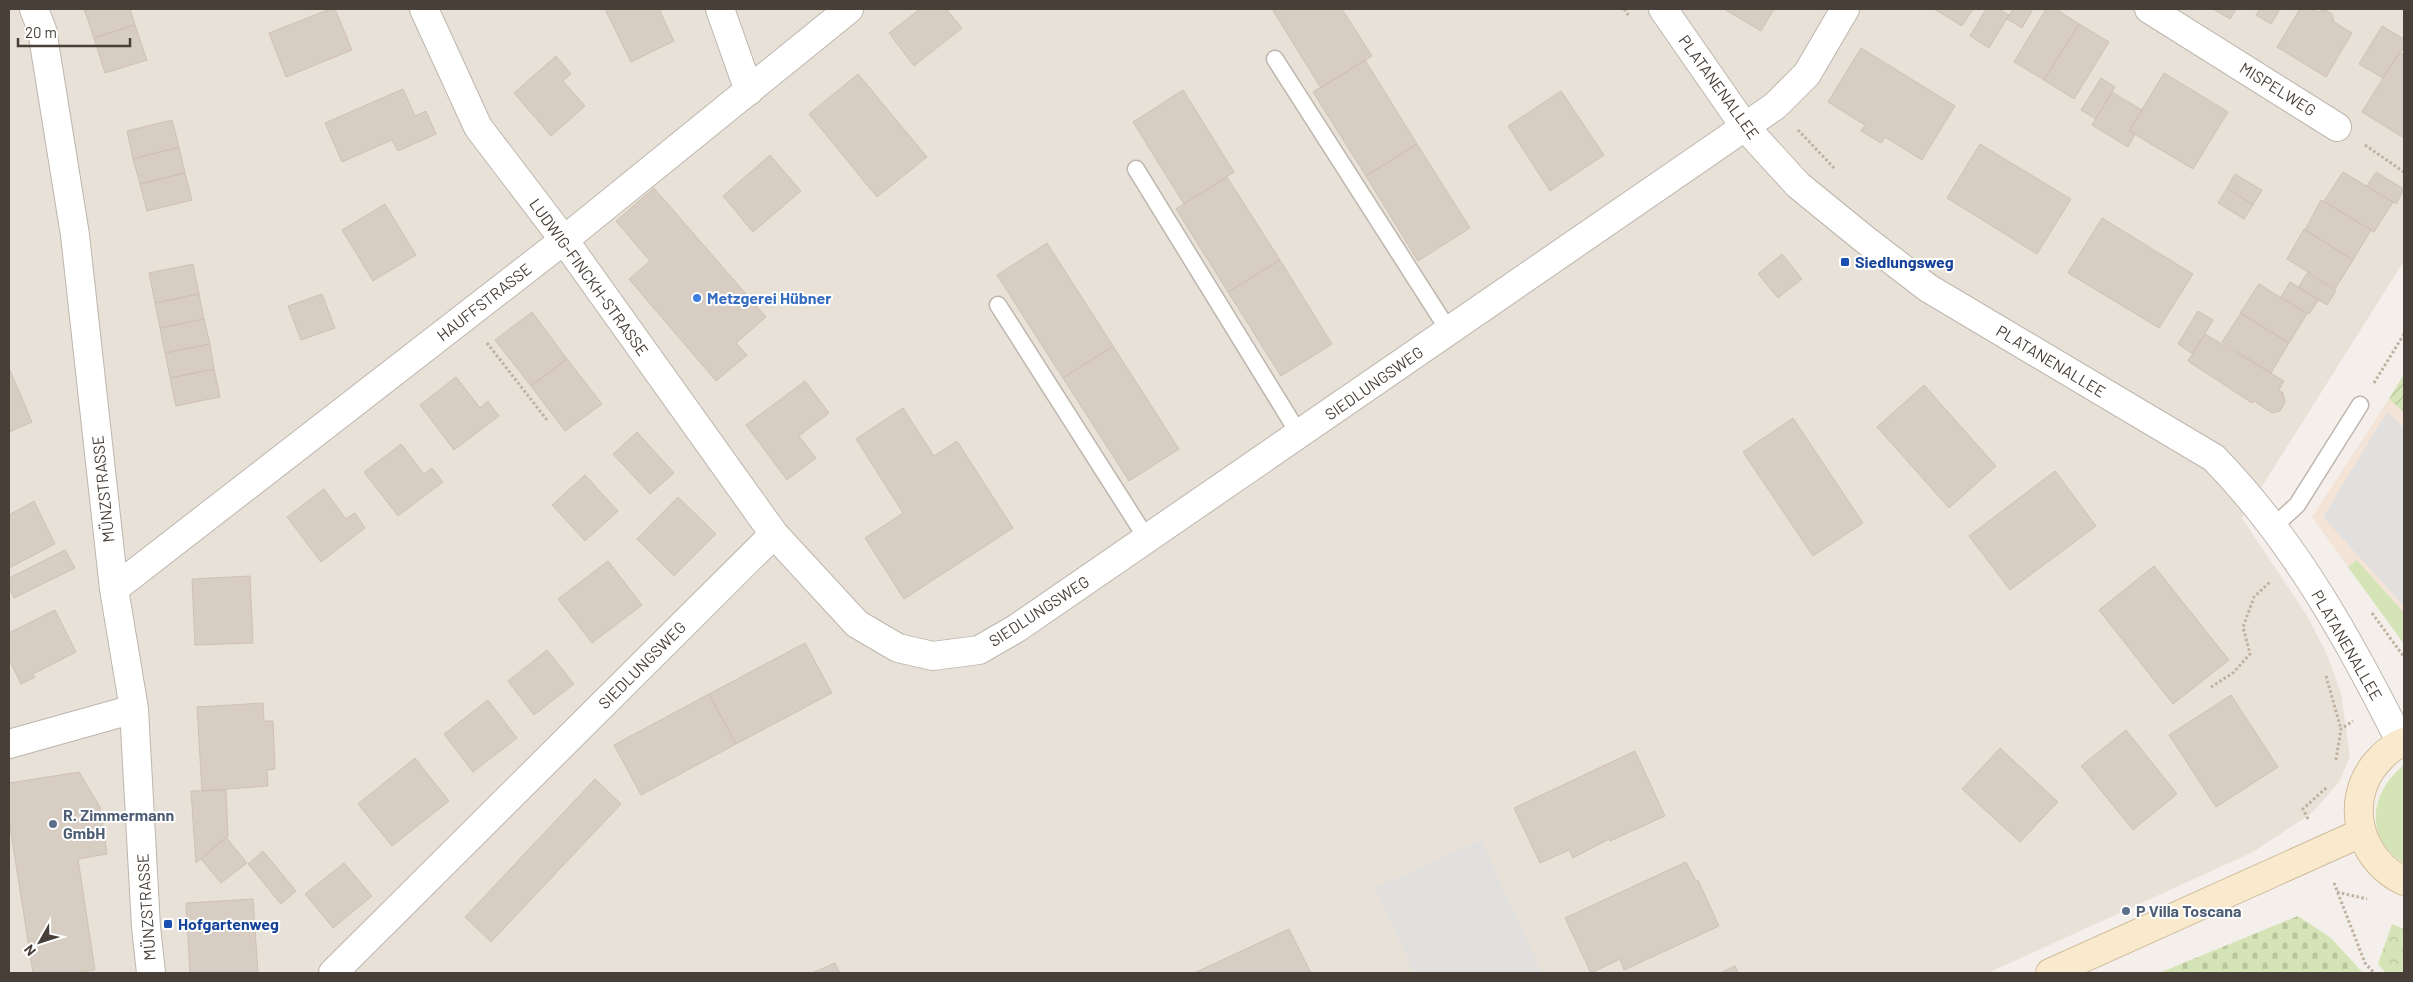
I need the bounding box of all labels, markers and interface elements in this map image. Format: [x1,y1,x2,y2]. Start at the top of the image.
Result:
scale bar [18,15,130,47]
text: 20 m [25,23,57,41]
street label: PLATANENALLEE [1675,31,1764,143]
street label: MISPELWEG [2237,58,2320,119]
street label: LUDWIG-FINCKH-STRASSE [526,194,653,359]
place label: Siedlungsweg [1855,252,1954,271]
marker: Siedlungsweg [1839,256,1851,268]
street label: HAUFFSTRASSE [433,259,535,344]
place label: Metzgerei Hübner [707,288,831,307]
marker: Metzgerei Hübner [691,292,703,304]
street label: PLATANENALLEE [1993,320,2109,401]
street label: SIEDLUNGSWEG [1321,342,1427,424]
street label: MÜNZSTRASSE [87,435,118,543]
street label: SIEDLUNGSWEG [985,571,1092,650]
street label: PLATANENALLEE [2308,586,2387,703]
street label: SIEDLUNGSWEG [594,617,689,712]
place label: R. Zimmermann GmbH [63,805,174,842]
marker: R. Zimmermann GmbH [47,818,59,830]
street label: MÜNZSTRASSE [132,853,159,961]
place label: P Villa Toscana [2136,901,2241,920]
marker: P Villa Toscana [2120,905,2132,917]
place label: Hofgartenweg [178,914,279,933]
north arrow [15,917,65,967]
marker: Hofgartenweg [162,918,174,930]
text: N [20,942,39,959]

